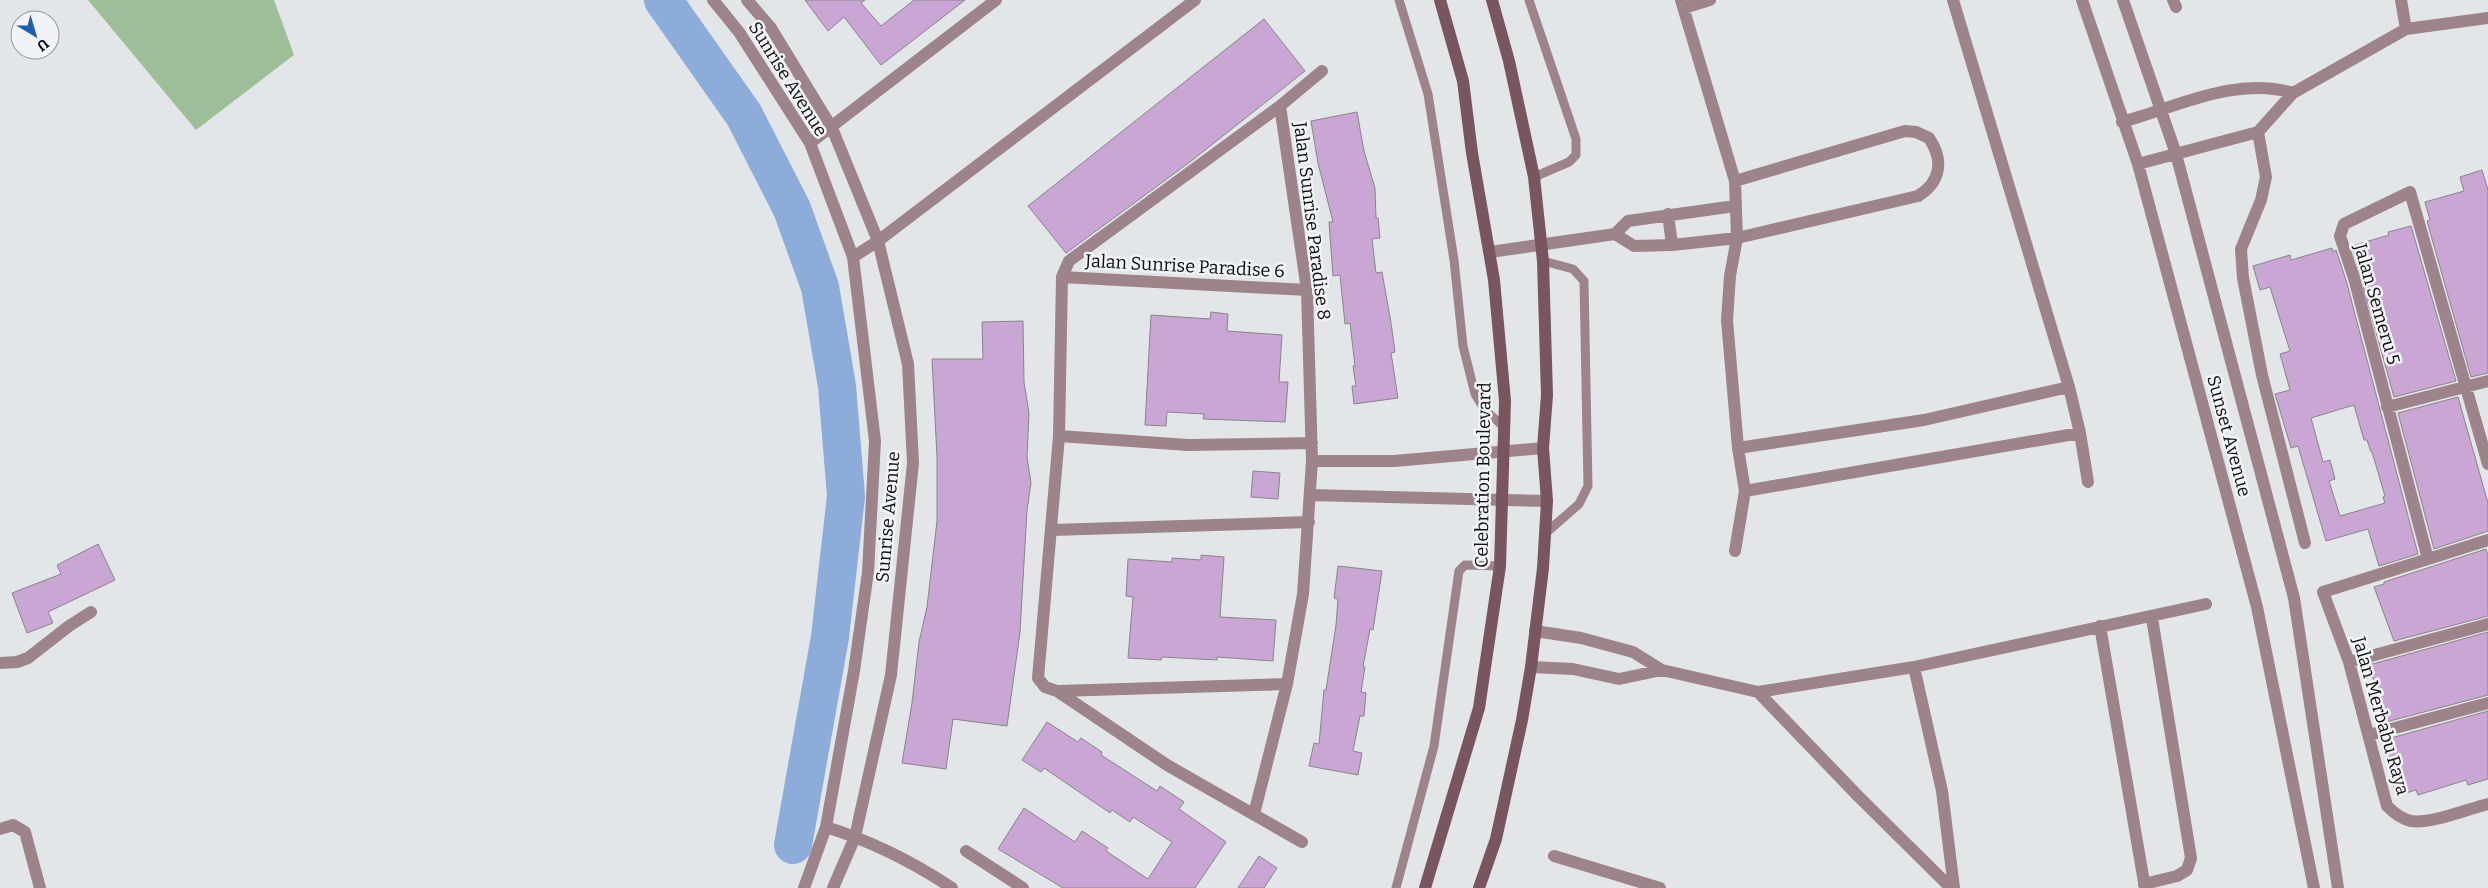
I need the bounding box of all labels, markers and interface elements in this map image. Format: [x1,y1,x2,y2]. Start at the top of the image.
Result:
north arrow [10,10,60,60]
street label: Sunrise Avenue [744,17,832,141]
text: U [33,35,52,55]
street label: Jalan Sunrise Paradise 8 [1289,120,1335,321]
street label: Jalan Semeru 5 [2349,240,2405,367]
street label: Jalan Sunrise Paradise 6 [1084,250,1285,282]
street label: Sunset Avenue [2202,373,2256,499]
street label: Celebration Boulevard [1470,382,1496,568]
street label: Sunrise Avenue [871,451,905,583]
street label: Jalan Merbabu Raya [2348,633,2414,798]

